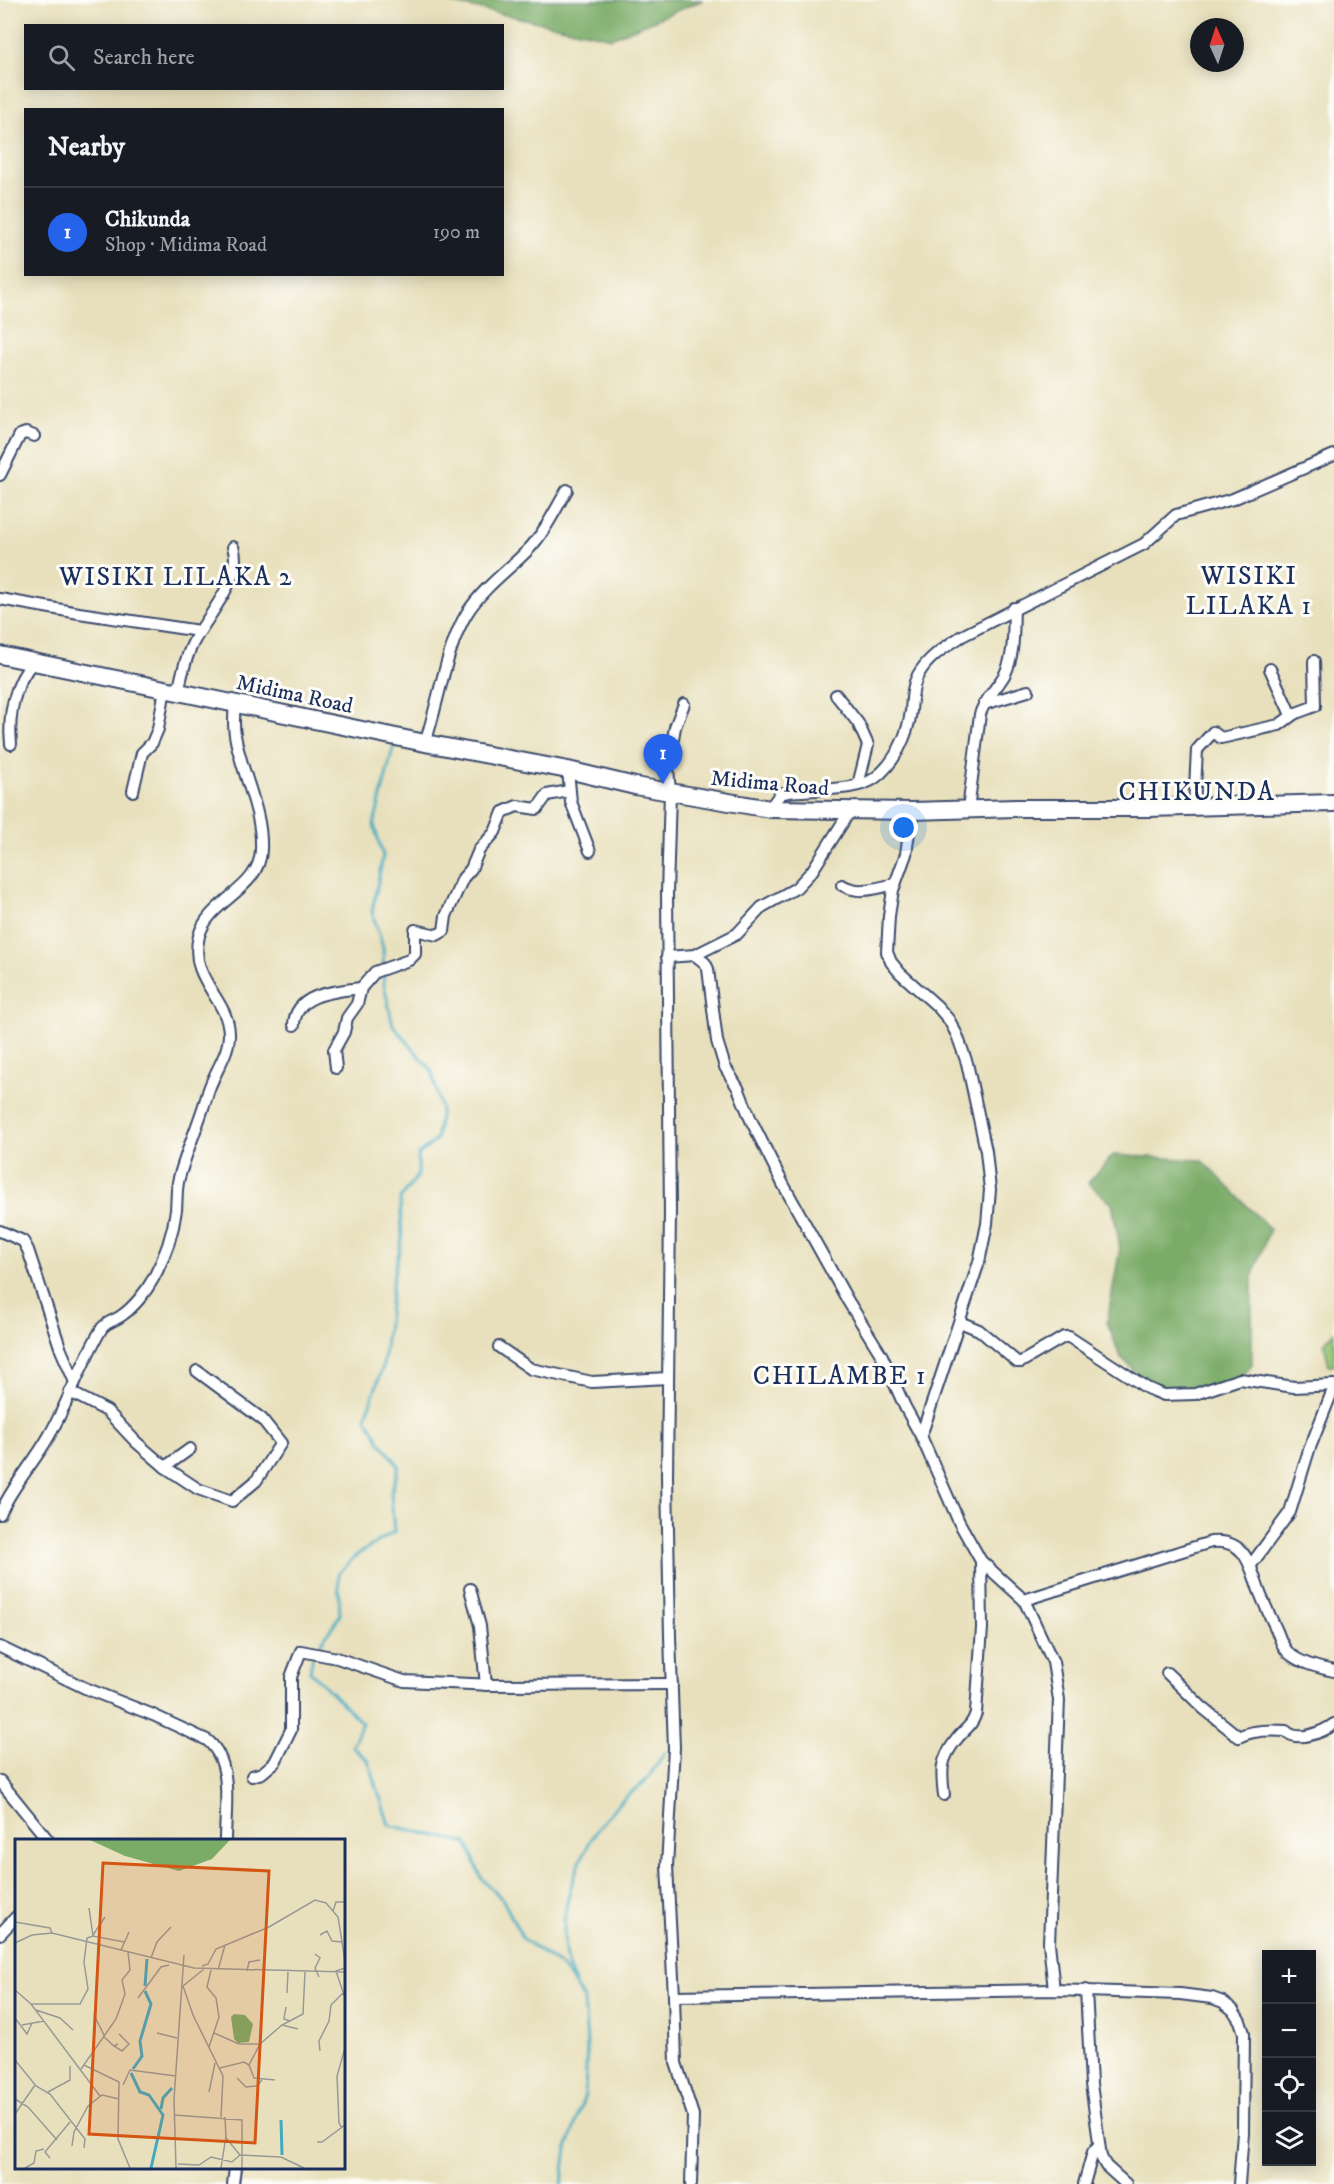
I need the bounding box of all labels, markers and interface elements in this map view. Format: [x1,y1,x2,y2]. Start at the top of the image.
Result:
north arrow [1190,18,1244,72]
search box [24,24,504,90]
icon: search [45,41,78,74]
text: Search here [93,44,195,71]
text: Nearby [48,131,125,164]
text: Chikunda [105,206,190,233]
text: 1 [64,220,71,245]
text: 190 m [433,220,480,245]
text: Shop · Midima Road [105,233,267,258]
district label: WISIKI LILAKA 1 [1185,560,1313,623]
district label: WISIKI LILAKA 2 [58,561,293,594]
street label: Midima Road [234,669,356,720]
pin: 1 [644,734,682,784]
street label: Midima Road [710,765,830,802]
district label: CHIKUNDA [1119,776,1275,809]
your location [889,813,918,842]
district label: CHILAMBE 1 [753,1360,927,1393]
inset map [15,1839,345,2169]
map controls [1262,1950,1316,2166]
button: + [1262,1950,1316,2004]
button: − [1262,2004,1316,2058]
button: locate [1262,2058,1316,2112]
button: layers [1262,2112,1316,2166]

